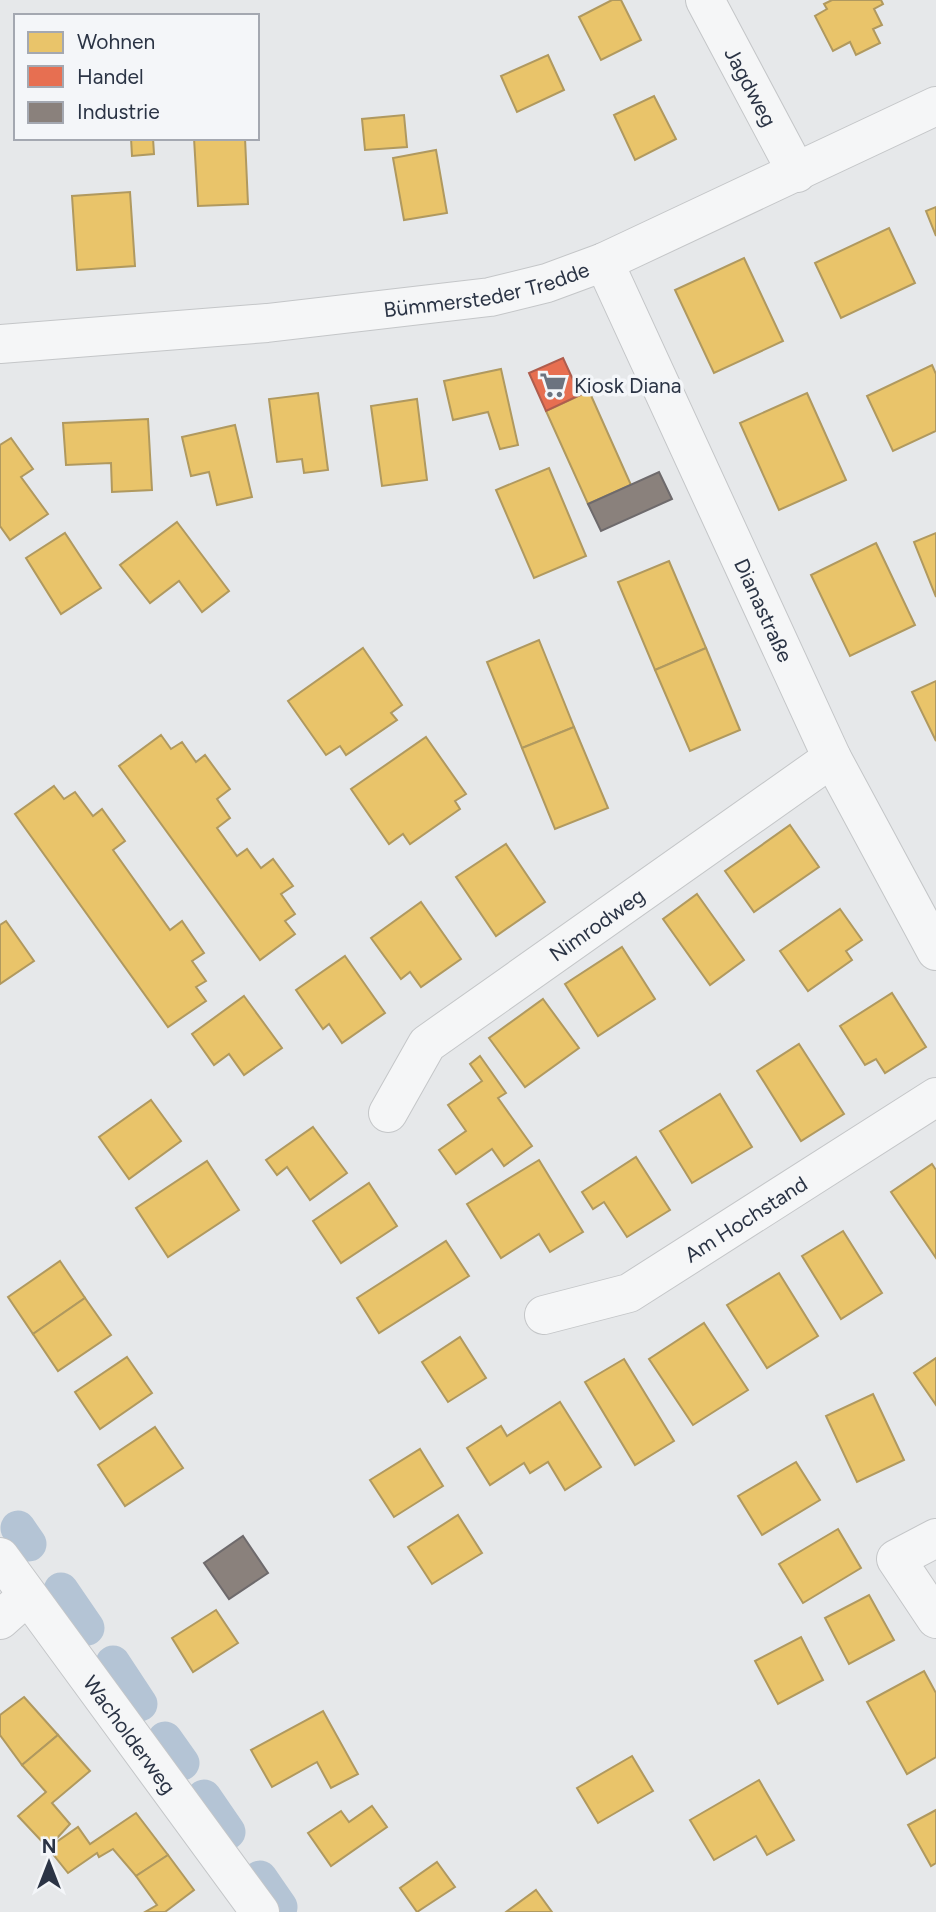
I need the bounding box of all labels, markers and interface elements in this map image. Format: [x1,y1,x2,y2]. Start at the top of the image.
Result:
legend [14,14,259,140]
text: Wohnen [77,29,155,54]
street label: Jagdweg [720,43,782,130]
text: Handel [77,64,144,89]
text: Industrie [77,99,160,124]
street label: Bümmersteder Tredde [382,256,592,322]
supermarket icon: Kiosk Diana [538,370,568,400]
place label: Kiosk Diana [574,373,681,398]
street label: Dianastraße [729,554,799,666]
street label: Nimrodweg [544,882,649,966]
street label: Am Hochstand [679,1170,812,1267]
street label: Wacholderweg [78,1670,182,1799]
north arrow [14,1828,84,1898]
text: N [42,1835,56,1858]

